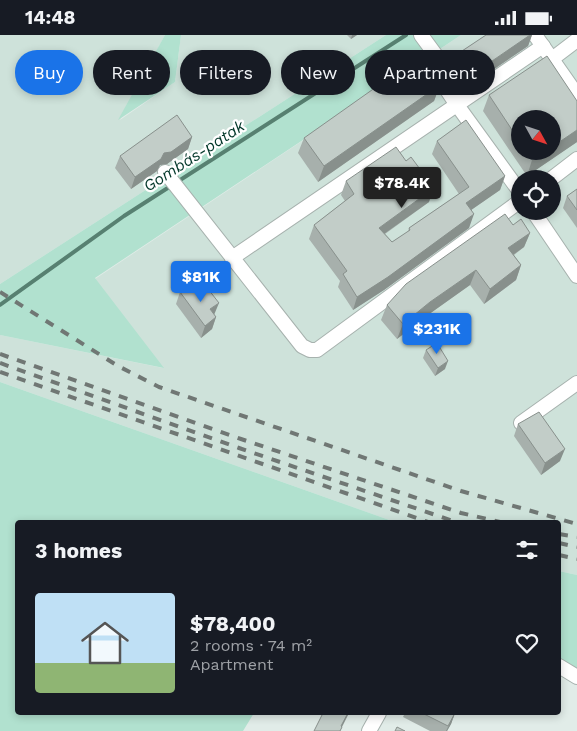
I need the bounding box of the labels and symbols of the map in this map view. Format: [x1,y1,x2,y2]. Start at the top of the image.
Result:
north arrow [511,110,561,160]
water label: Gombás-patak [140,116,249,196]
pin: $78.4K [361,167,443,209]
pin: $81K [171,261,231,303]
pin: $231K [402,313,472,355]

